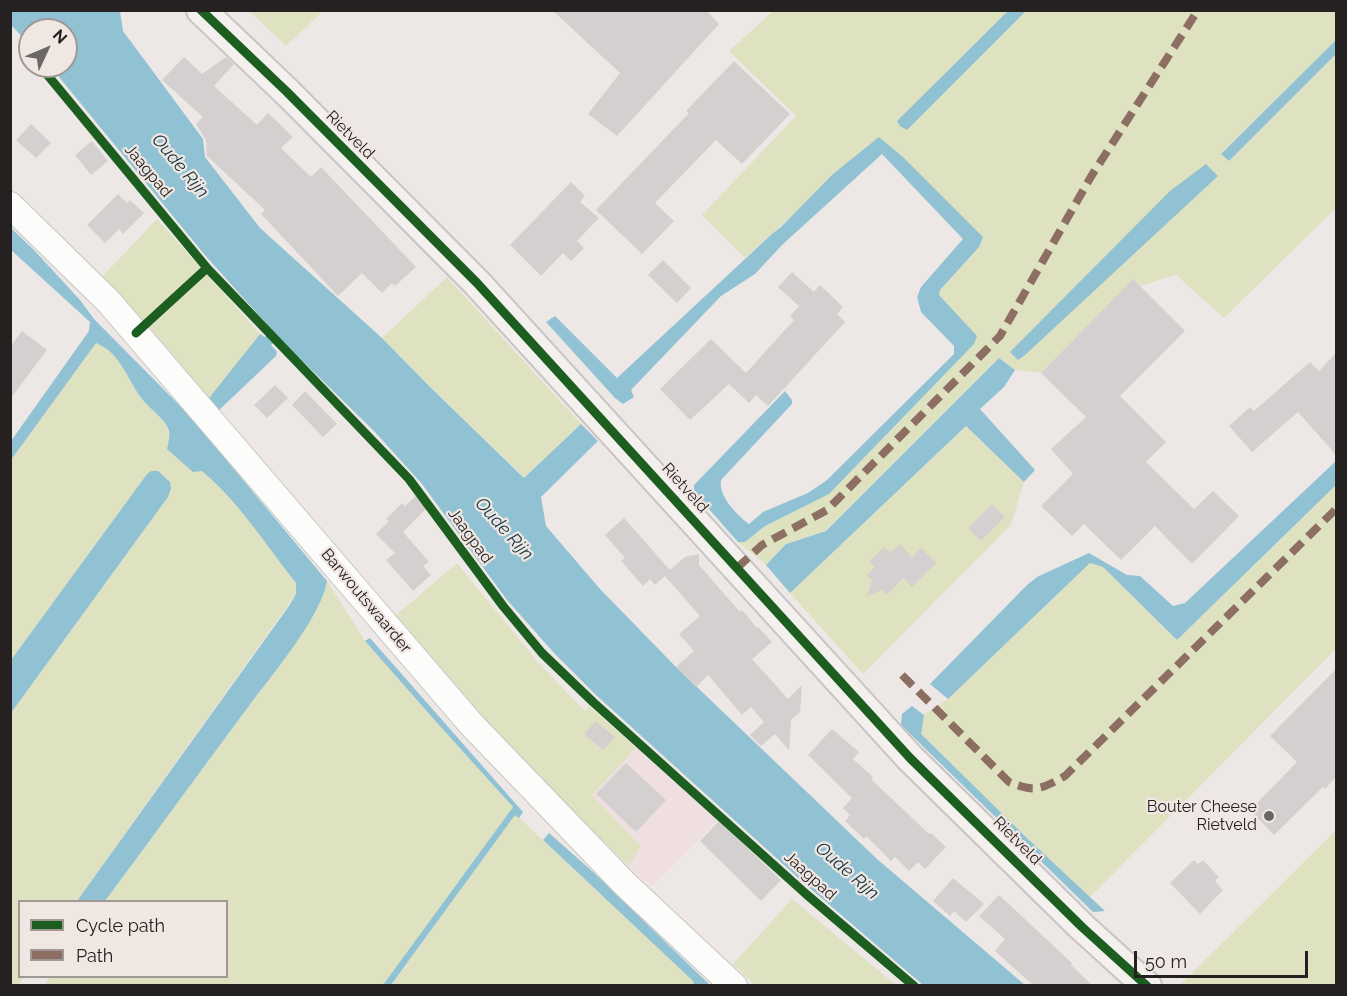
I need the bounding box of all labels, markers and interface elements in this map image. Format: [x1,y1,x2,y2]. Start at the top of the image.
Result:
north arrow [18,18,78,78]
text: N [49,26,71,48]
street label: Rietveld [322,107,378,163]
water label: Oude Rijn [147,129,213,203]
street label: Jaagpad [120,141,176,201]
street label: Rietveld [658,459,712,517]
water label: Oude Rijn [470,493,538,565]
street label: Jaagpad [444,505,496,567]
street label: Barwoutswaarder [317,545,415,657]
place label: Bouter Cheese Rietveld [1147,797,1257,835]
marker: Bouter Cheese Rietveld [1262,809,1276,823]
street label: Rietveld [989,813,1045,869]
water label: Oude Rijn [811,838,883,904]
street label: Jaagpad [780,848,840,904]
legend [18,900,228,978]
text: Cycle path [76,915,165,936]
scale bar [1137,939,1311,977]
text: Path [76,945,113,966]
text: 50 m [1145,951,1187,972]

